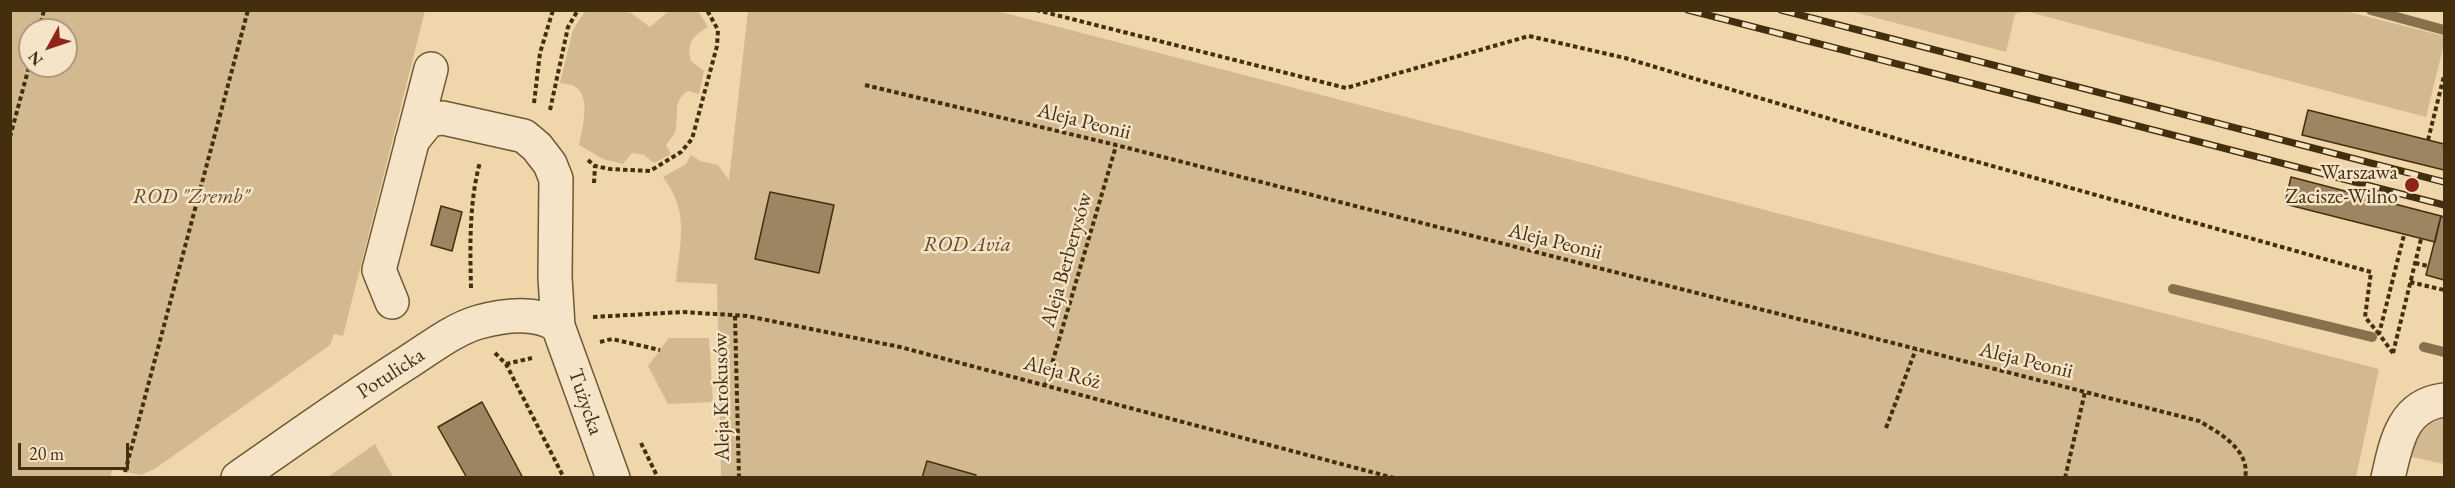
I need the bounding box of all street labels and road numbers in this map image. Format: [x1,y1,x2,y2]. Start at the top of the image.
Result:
street label: Aleja Peonii [1035,98,1133,146]
street label: Aleja Berberysów [1036,190,1098,330]
street label: Aleja Peonii [1506,218,1604,266]
street label: Aleja Krokusów [708,332,736,462]
street label: Aleja Peonii [1977,337,2075,385]
street label: Potulicka [352,343,430,405]
street label: Aleja Róż [1021,351,1103,395]
street label: Tużycka [562,366,608,438]

